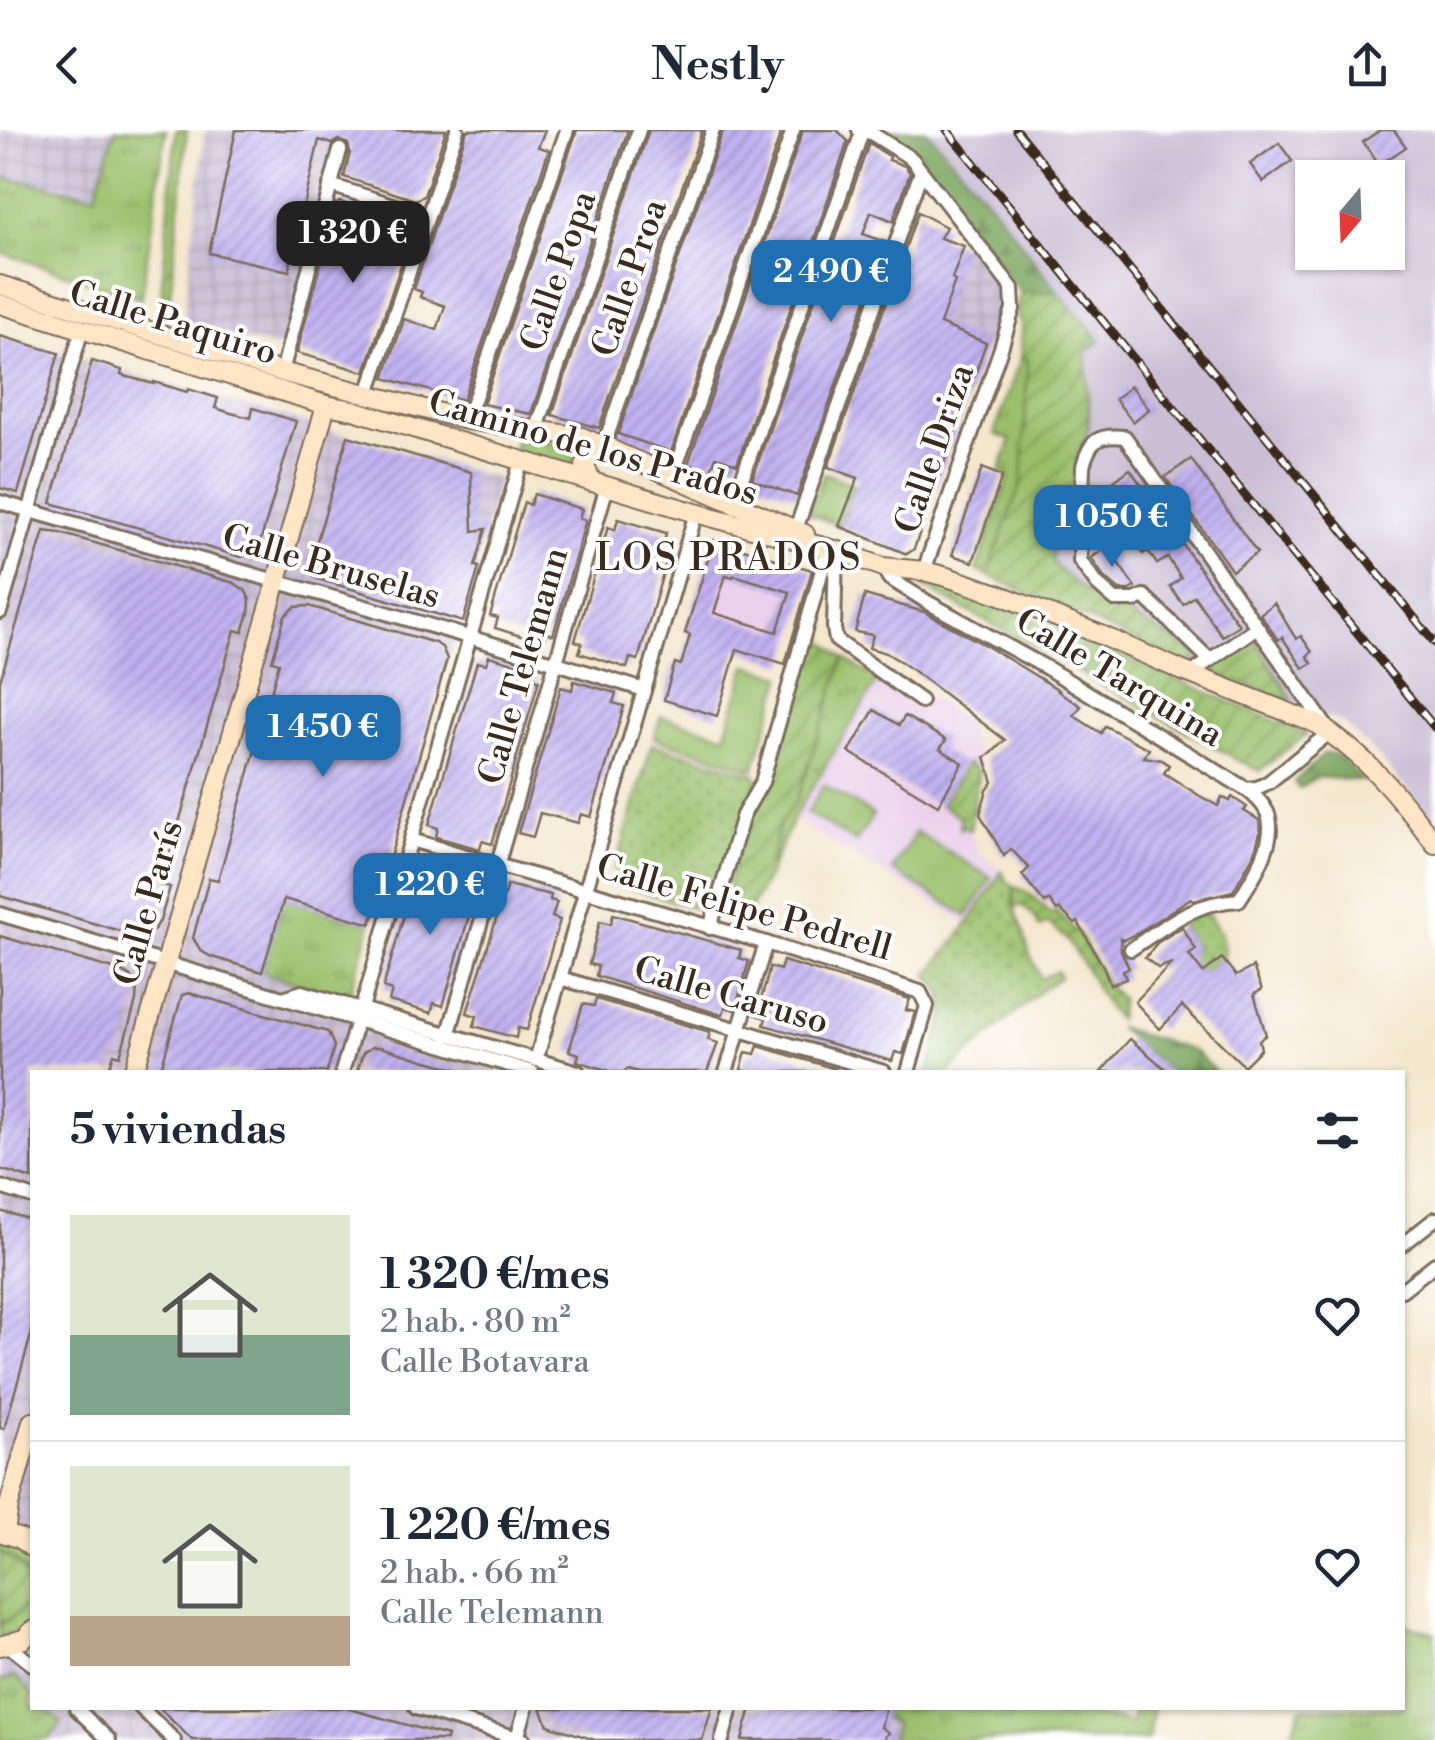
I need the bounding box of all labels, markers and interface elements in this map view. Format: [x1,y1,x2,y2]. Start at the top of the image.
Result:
text: Nestly [651,37,784,94]
icon: back [40,38,95,93]
icon: share [1340,38,1395,93]
north arrow [1295,160,1405,270]
map controls [1295,160,1405,270]
street label: Calle Popa [512,185,607,357]
street label: Calle Proa [583,193,677,362]
pin: 1 320 € [261,201,445,286]
text: 1 320 € [299,213,407,253]
pin: 2 490 € [739,240,923,325]
text: 2 490 € [773,252,889,292]
street label: Calle Paquiro [64,271,282,375]
street label: Calle Driza [886,358,984,539]
street label: Camino de los Prados [423,380,763,516]
pin: 1 050 € [1020,485,1204,570]
text: 1 050 € [1056,497,1168,537]
street label: Calle Bruselas [217,515,445,619]
district label: LOS PRADOS [595,535,863,582]
street label: Calle Telemann [470,542,578,790]
street label: Calle Tarquina [1008,599,1231,757]
pin: 1 450 € [231,695,415,780]
text: 1 450 € [268,707,378,747]
street label: Calle París [105,815,193,991]
street label: Calle Felipe Pedrell [591,845,897,971]
pin: 1 220 € [338,853,522,938]
text: 1 220 € [375,865,485,905]
street label: Calle Caruso [629,948,833,1044]
icon: filters [1310,1103,1365,1158]
text: 5 viviendas [70,1104,286,1157]
text: 1 320 €/mes [380,1249,610,1302]
icon: home [150,1255,270,1375]
icon: heart [1310,1288,1365,1343]
text: 2 hab. · 80 m² [380,1302,571,1342]
text: Calle Botavara [380,1342,590,1382]
text: 1 220 €/mes [380,1500,611,1553]
icon: home [150,1506,270,1626]
icon: heart [1310,1539,1365,1594]
text: 2 hab. · 66 m² [380,1553,569,1593]
text: Calle Telemann [380,1593,604,1633]

